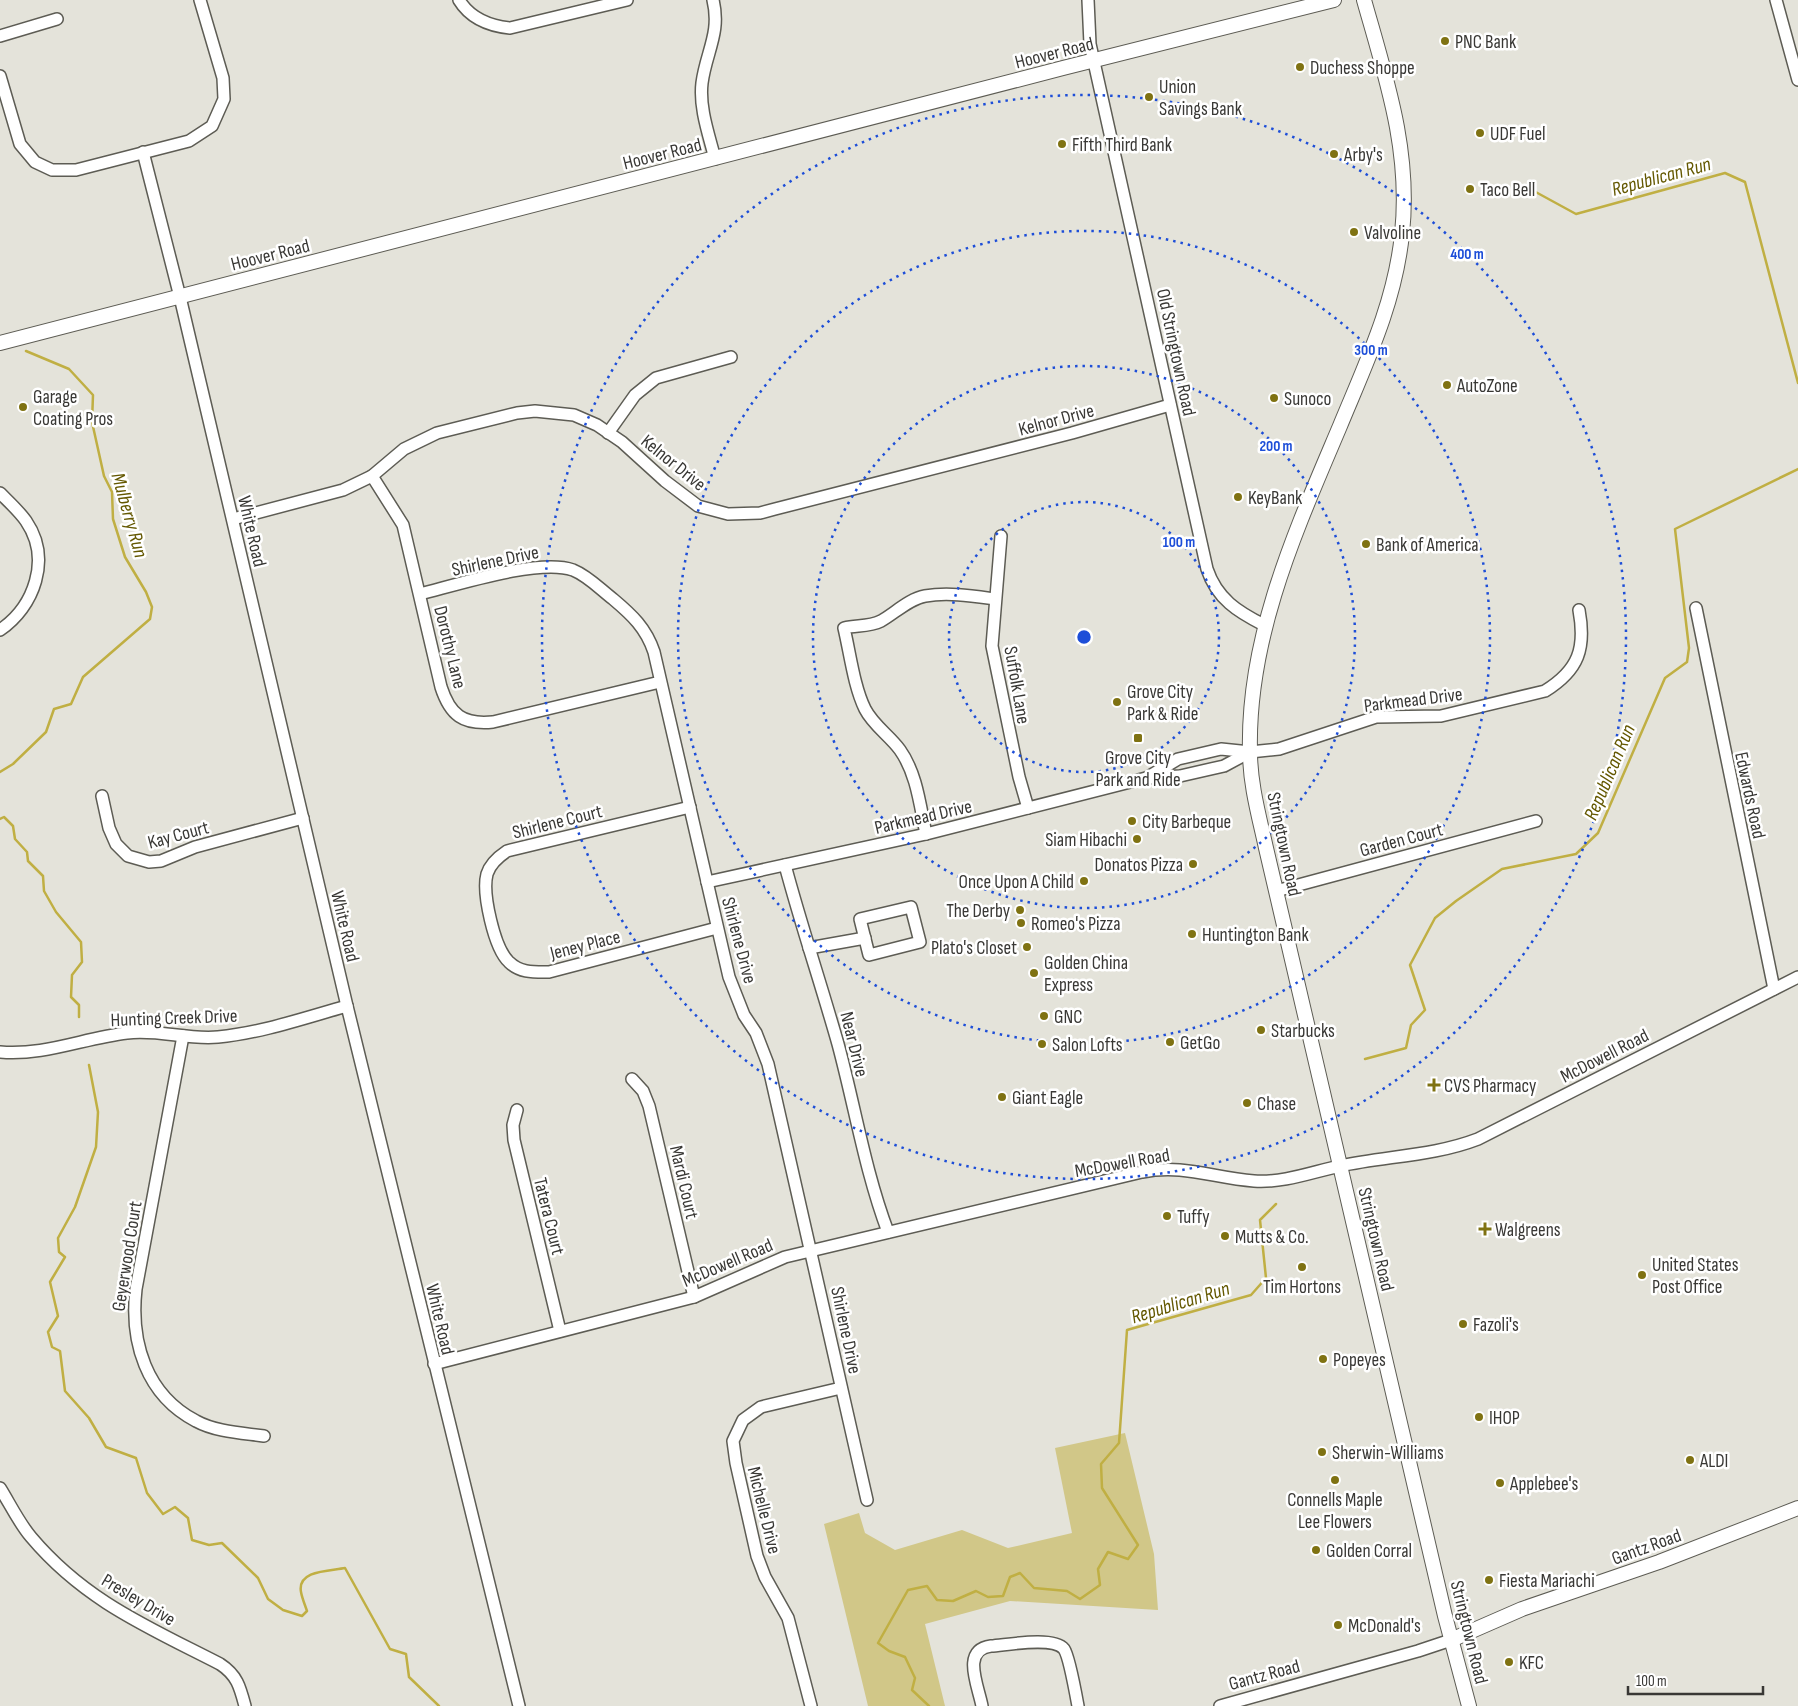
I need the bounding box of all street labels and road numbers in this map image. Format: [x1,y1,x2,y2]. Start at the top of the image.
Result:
street label: Hoover Road [1013,33,1096,74]
street label: Hoover Road [621,134,704,175]
street label: Hoover Road [229,235,312,276]
street label: Old Stringtown Road [1151,287,1200,418]
street label: Kelnor Drive [1016,399,1097,442]
street label: Kelnor Drive [636,430,710,496]
street label: White Road [232,494,271,569]
street label: Shirlene Drive [450,541,541,582]
street label: Dorothy Lane [428,604,471,691]
street label: Suffolk Lane [998,645,1035,726]
street label: Parkmead Drive [1363,683,1464,718]
street label: Edwards Road [1729,750,1770,841]
street label: Stringtown Road [1261,790,1306,898]
street label: Parkmead Drive [872,795,974,840]
street label: Shirlene Court [510,800,605,845]
street label: Kay Court [145,816,212,855]
street label: Garden Court [1357,818,1446,863]
street label: White Road [325,889,364,964]
street label: Shirlene Drive [716,895,761,986]
street label: Jeney Place [547,926,623,966]
street label: Hunting Creek Drive [110,1005,238,1032]
street label: Near Drive [834,1009,873,1079]
street label: McDowell Road [1557,1024,1653,1088]
street label: Mardi Court [664,1143,703,1221]
street label: McDowell Road [1073,1144,1172,1183]
street label: Tatera Court [528,1175,569,1258]
street label: Stringtown Road [1352,1185,1399,1293]
street label: Geyerwood Court [107,1199,148,1313]
street label: McDowell Road [679,1234,776,1293]
street label: White Road [420,1282,459,1357]
street label: Shirlene Drive [825,1285,866,1376]
street label: Michelle Drive [742,1464,785,1556]
street label: Gantz Road [1609,1524,1684,1571]
street label: Presley Drive [97,1569,179,1631]
street label: Stringtown Road [1445,1578,1492,1686]
street label: Gantz Road [1226,1655,1302,1696]

